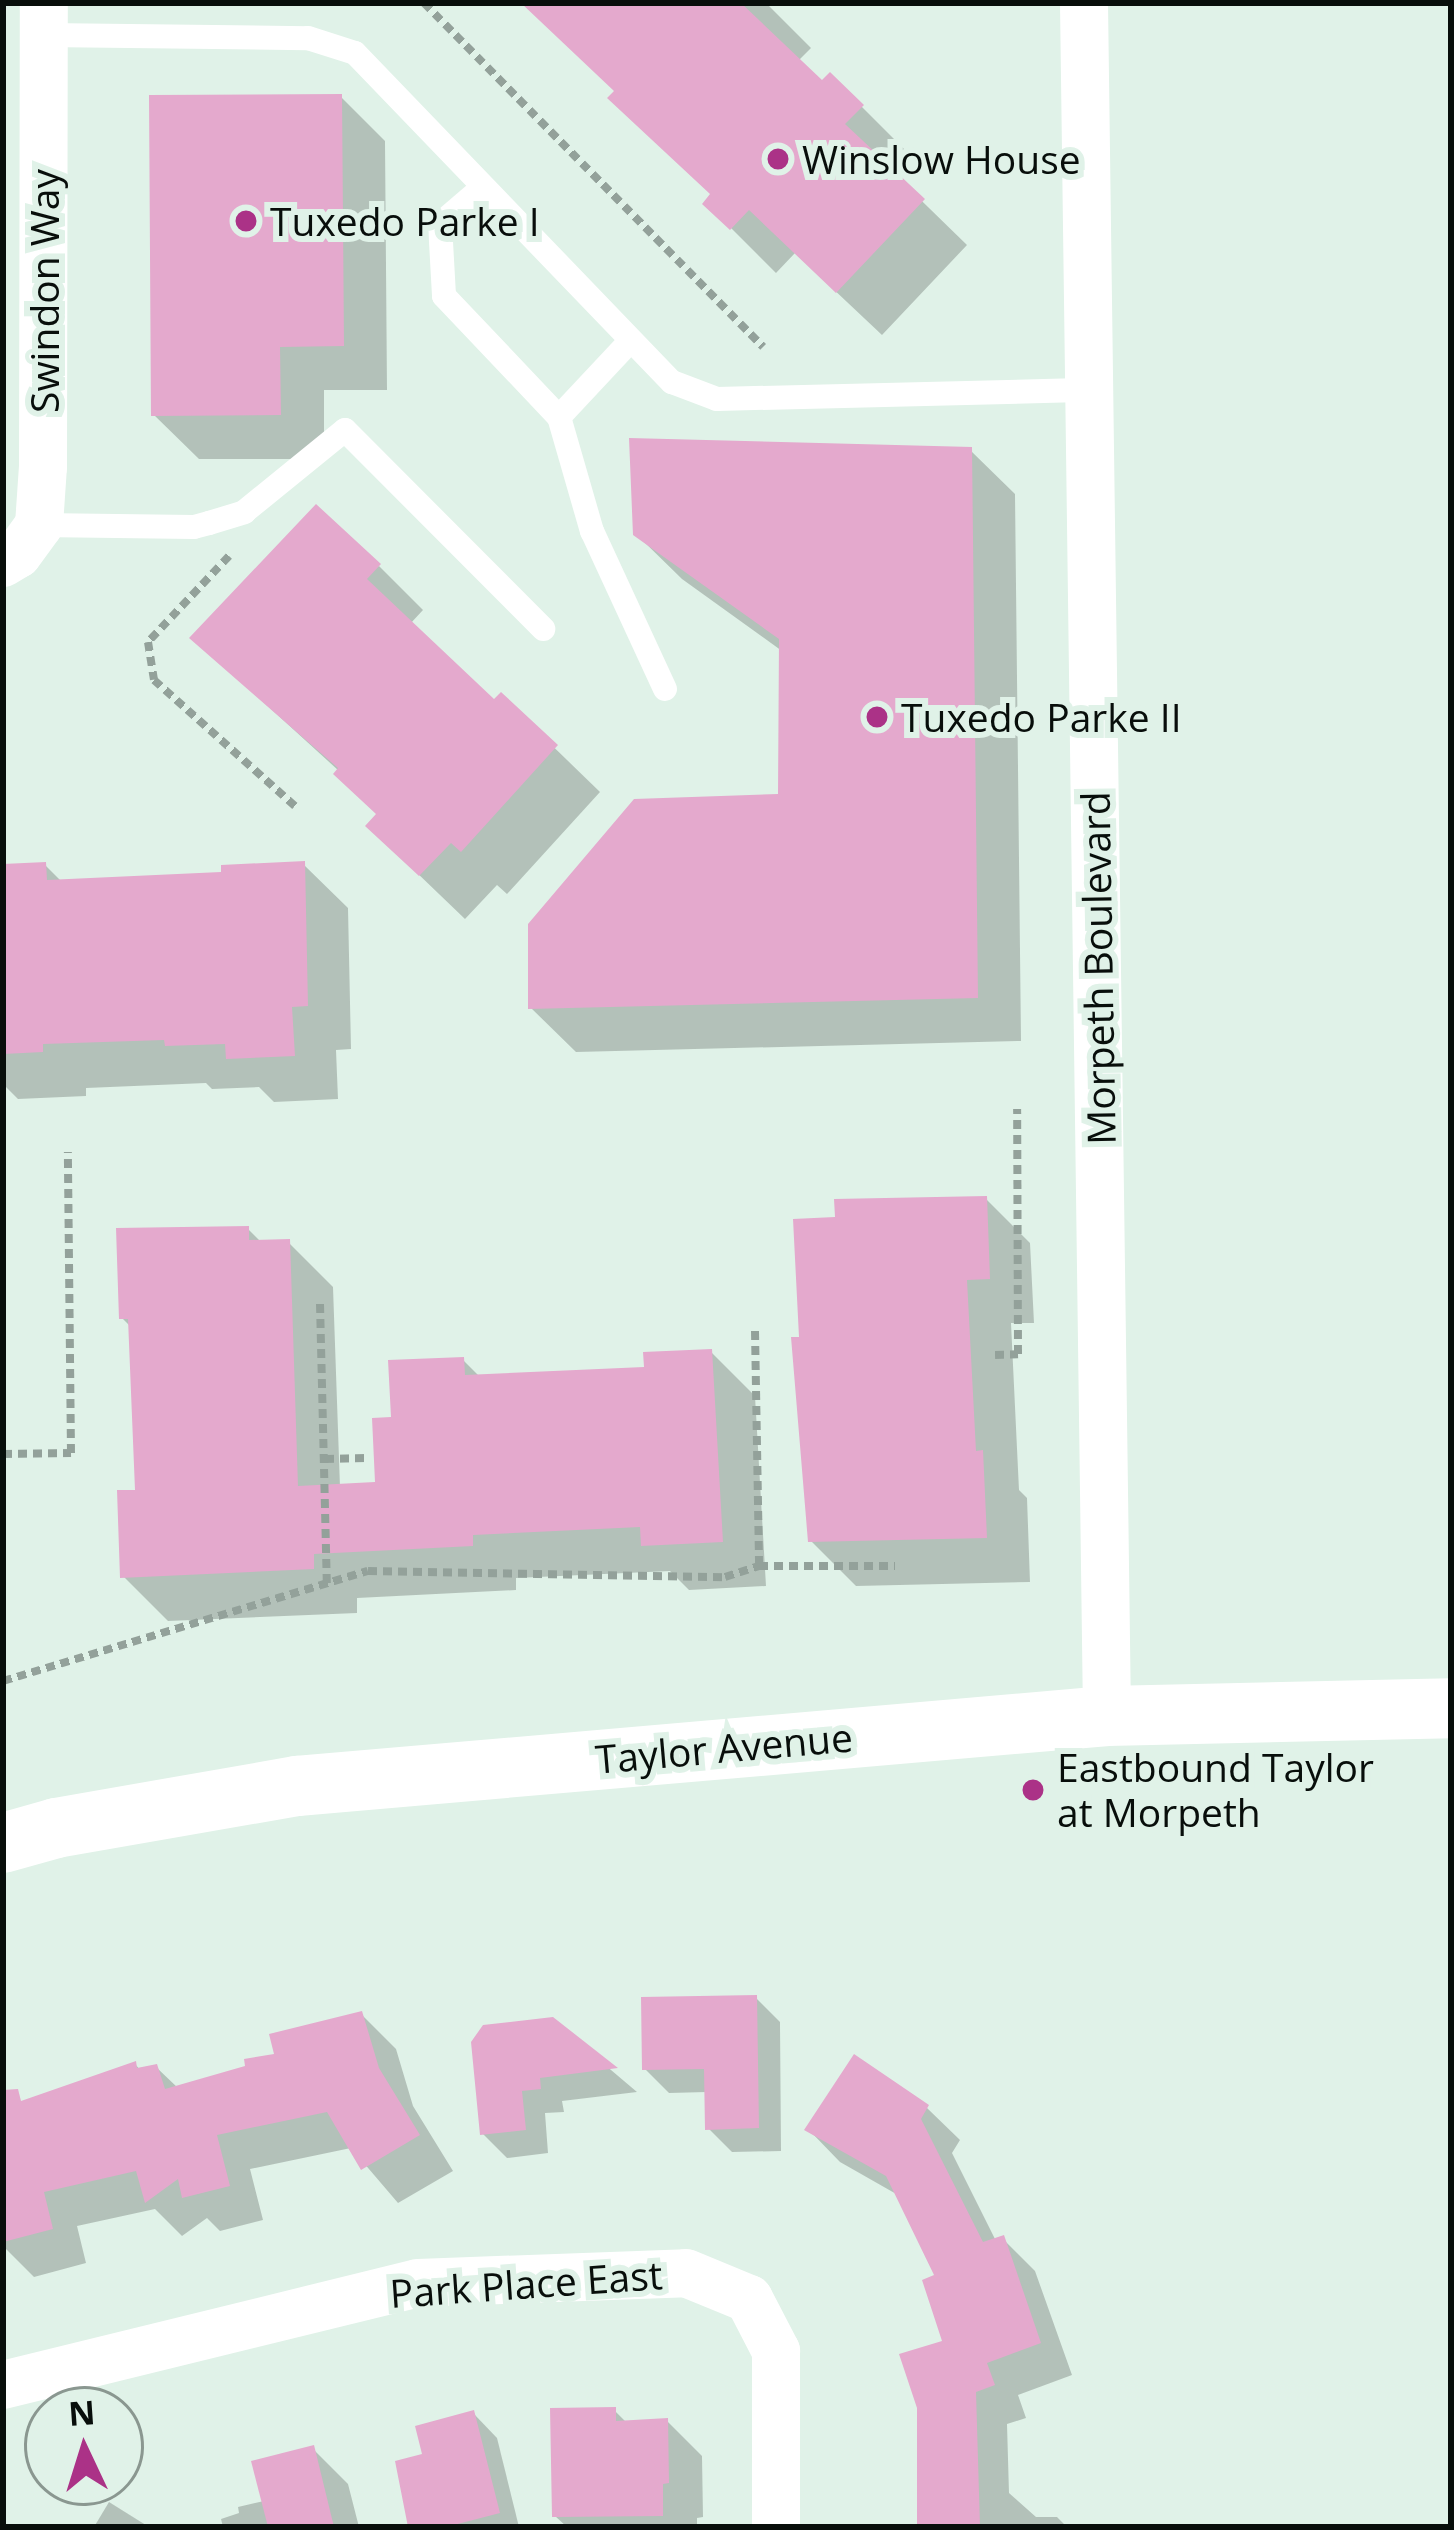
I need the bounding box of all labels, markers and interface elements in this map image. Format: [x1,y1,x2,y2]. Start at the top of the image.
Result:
place label: Winslow House [802,136,1081,182]
marker: Winslow House [765,146,791,172]
street label: Swindon Way [21,169,67,413]
place label: Tuxedo Parke I [270,198,540,244]
marker: Tuxedo Parke I [233,208,259,234]
place label: Tuxedo Parke II [901,694,1182,740]
marker: Tuxedo Parke II [864,704,890,730]
street label: Morpeth Boulevard [1072,791,1124,1145]
street label: Taylor Avenue [594,1713,854,1783]
place label: Eastbound Taylor at Morpeth [1057,1745,1374,1836]
marker: Eastbound Taylor at Morpeth [1020,1777,1046,1803]
street label: Park Place East [388,2251,664,2317]
north arrow [24,2386,144,2506]
text: N [67,2389,97,2436]

